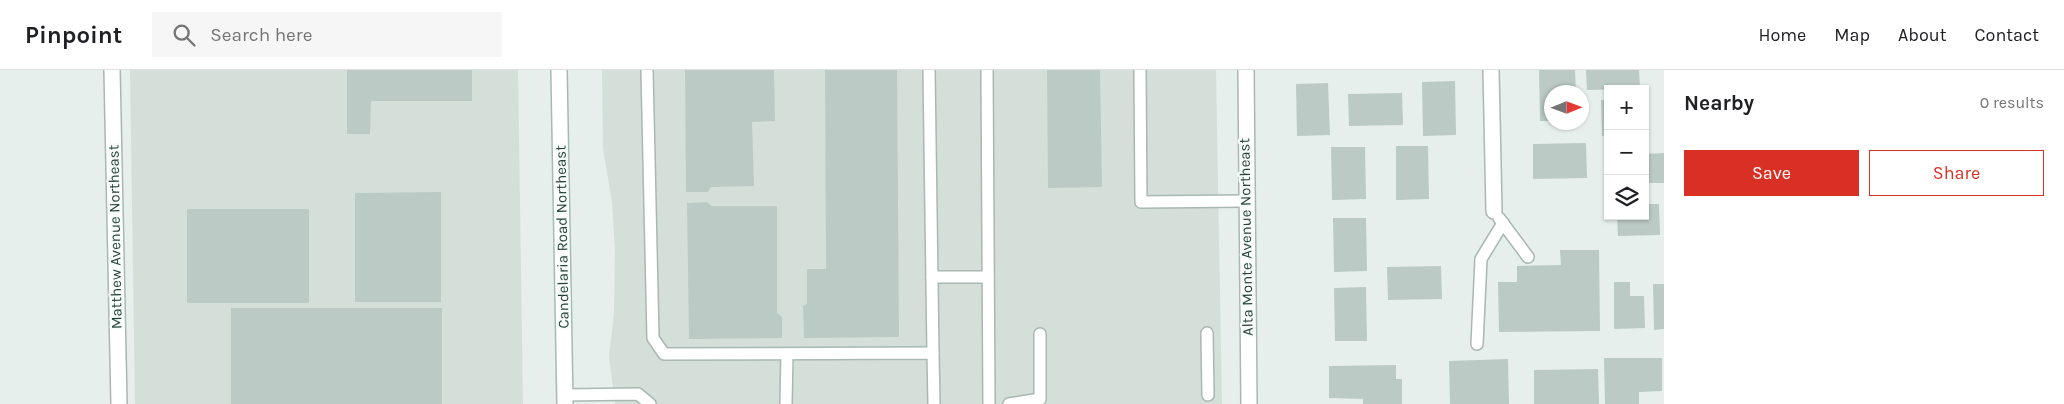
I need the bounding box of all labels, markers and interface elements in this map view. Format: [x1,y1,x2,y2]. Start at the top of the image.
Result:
search box [152,12,502,57]
text: Pinpoint [25,21,122,49]
icon: search [170,21,198,49]
text: Search here [210,24,312,46]
text: Home [1758,24,1806,46]
text: Map [1834,24,1870,46]
text: About [1898,24,1947,46]
text: Contact [1975,24,2039,46]
north arrow [1544,85,1589,130]
map controls [1604,85,1649,220]
button: + [1604,85,1649,130]
text: Nearby [1684,91,1754,115]
text: 0 results [1980,93,2044,112]
button: − [1604,130,1649,175]
street label: Alta Monte Avenue Northeast [1235,137,1257,336]
street label: Matthew Avenue Northeast [104,144,126,329]
street label: Candelaria Road Northeast [551,145,573,329]
button: Save [1684,150,1859,196]
button: Share [1869,150,2044,196]
button: layers [1604,175,1649,220]

